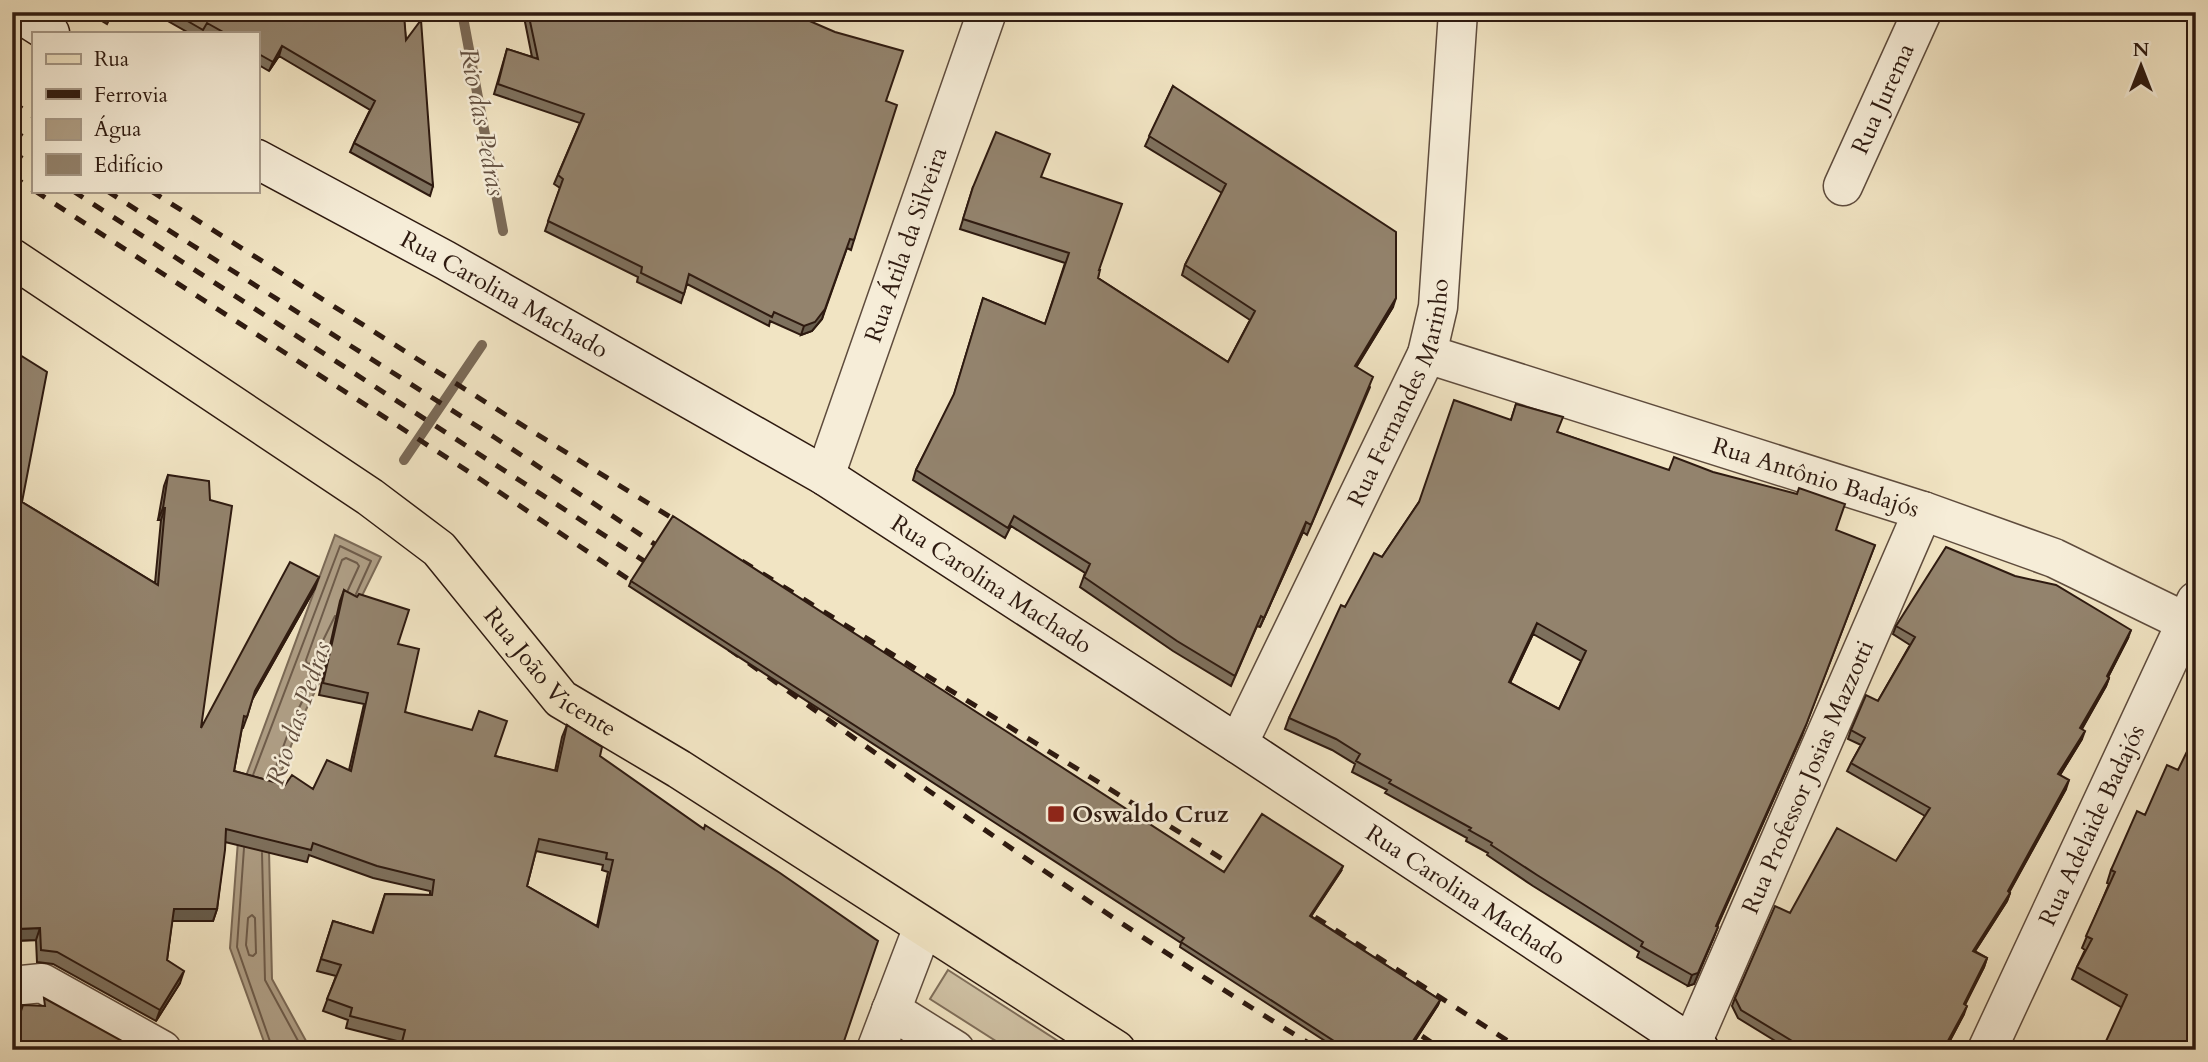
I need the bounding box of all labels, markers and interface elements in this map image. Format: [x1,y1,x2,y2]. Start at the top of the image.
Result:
legend [32,32,259,192]
north arrow [2106,32,2176,102]
text: N [2133,37,2150,63]
street label: Rua Jurema [1844,38,1923,159]
text: Rua [94,45,129,74]
water label: Rio das Pedras [451,45,514,199]
text: Ferrovia [94,81,168,110]
text: Água [94,115,141,144]
street label: Rua Átila da Silveira [857,142,956,347]
text: Edifício [94,151,163,180]
street label: Rua Carolina Machado [394,223,614,366]
street label: Rua Fernandes Marinho [1340,278,1457,512]
street label: Rua Antônio Badajós [1708,429,1923,526]
street label: Rua Carolina Machado [884,507,1098,662]
street label: Rua João Vicente [476,600,622,745]
street label: Rua Professor Josias Mazzotti [1734,635,1882,919]
water label: Rio das Pedras [257,636,340,790]
street label: Rua Adelaide Badajós [2031,719,2153,931]
place label: Oswaldo Cruz [1072,798,1229,831]
marker: Oswaldo Cruz [1046,804,1066,824]
street label: Rua Carolina Machado [1359,817,1572,974]

